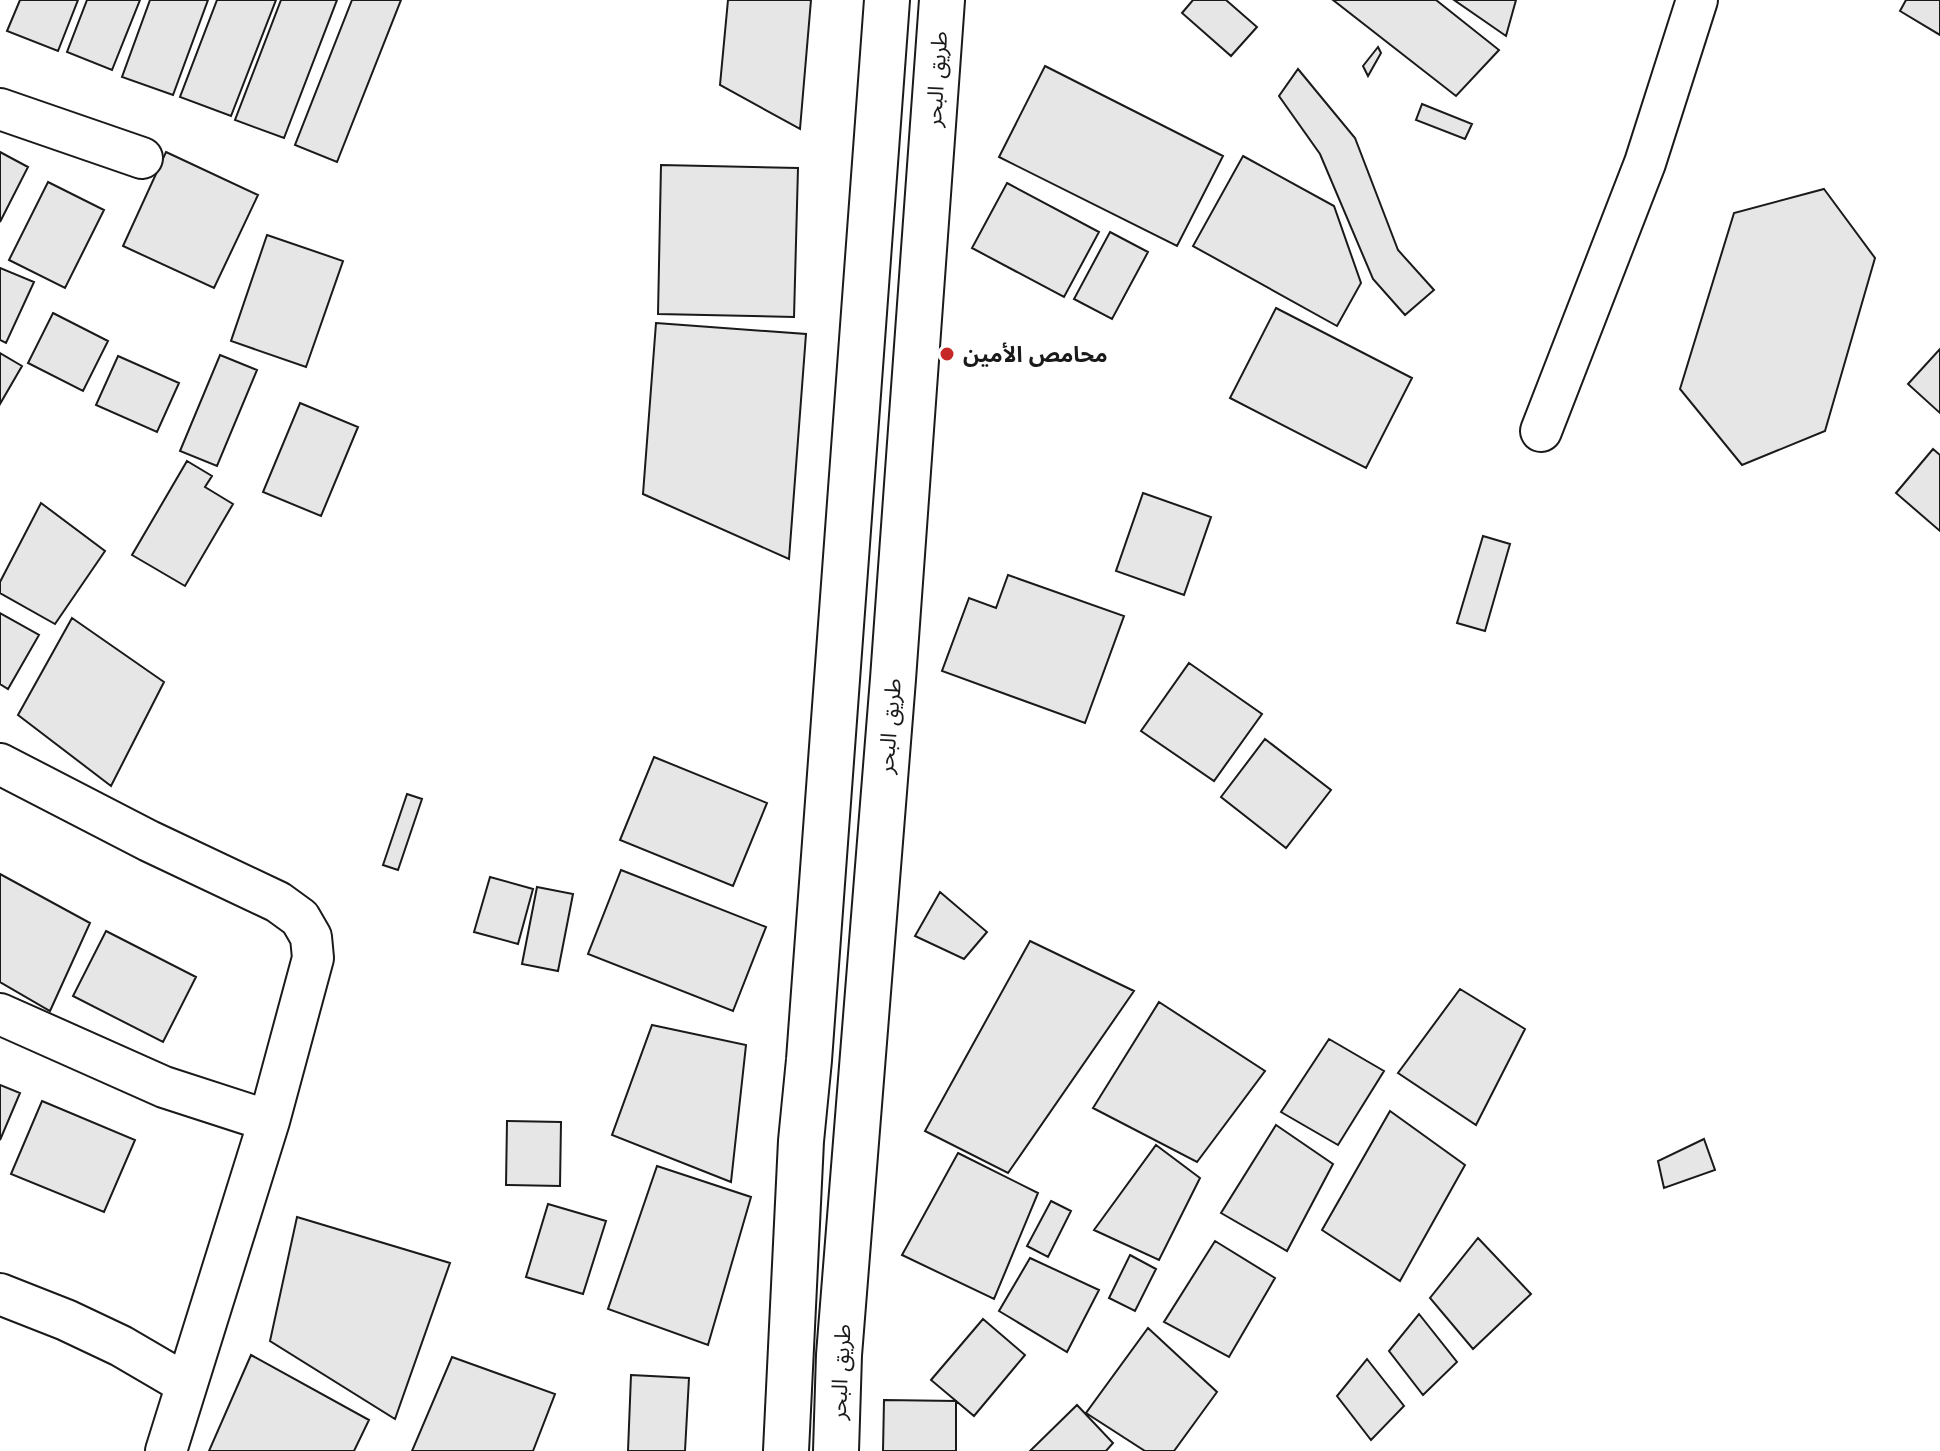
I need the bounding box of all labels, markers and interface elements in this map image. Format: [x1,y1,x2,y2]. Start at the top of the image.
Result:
street label: طريق البحر [921,30,953,129]
place label: محامص الأمين [963,342,1107,367]
marker: محامص الأمين [938,345,956,363]
street label: طريق البحر [873,677,907,776]
street label: طريق البحر [825,1323,856,1422]

